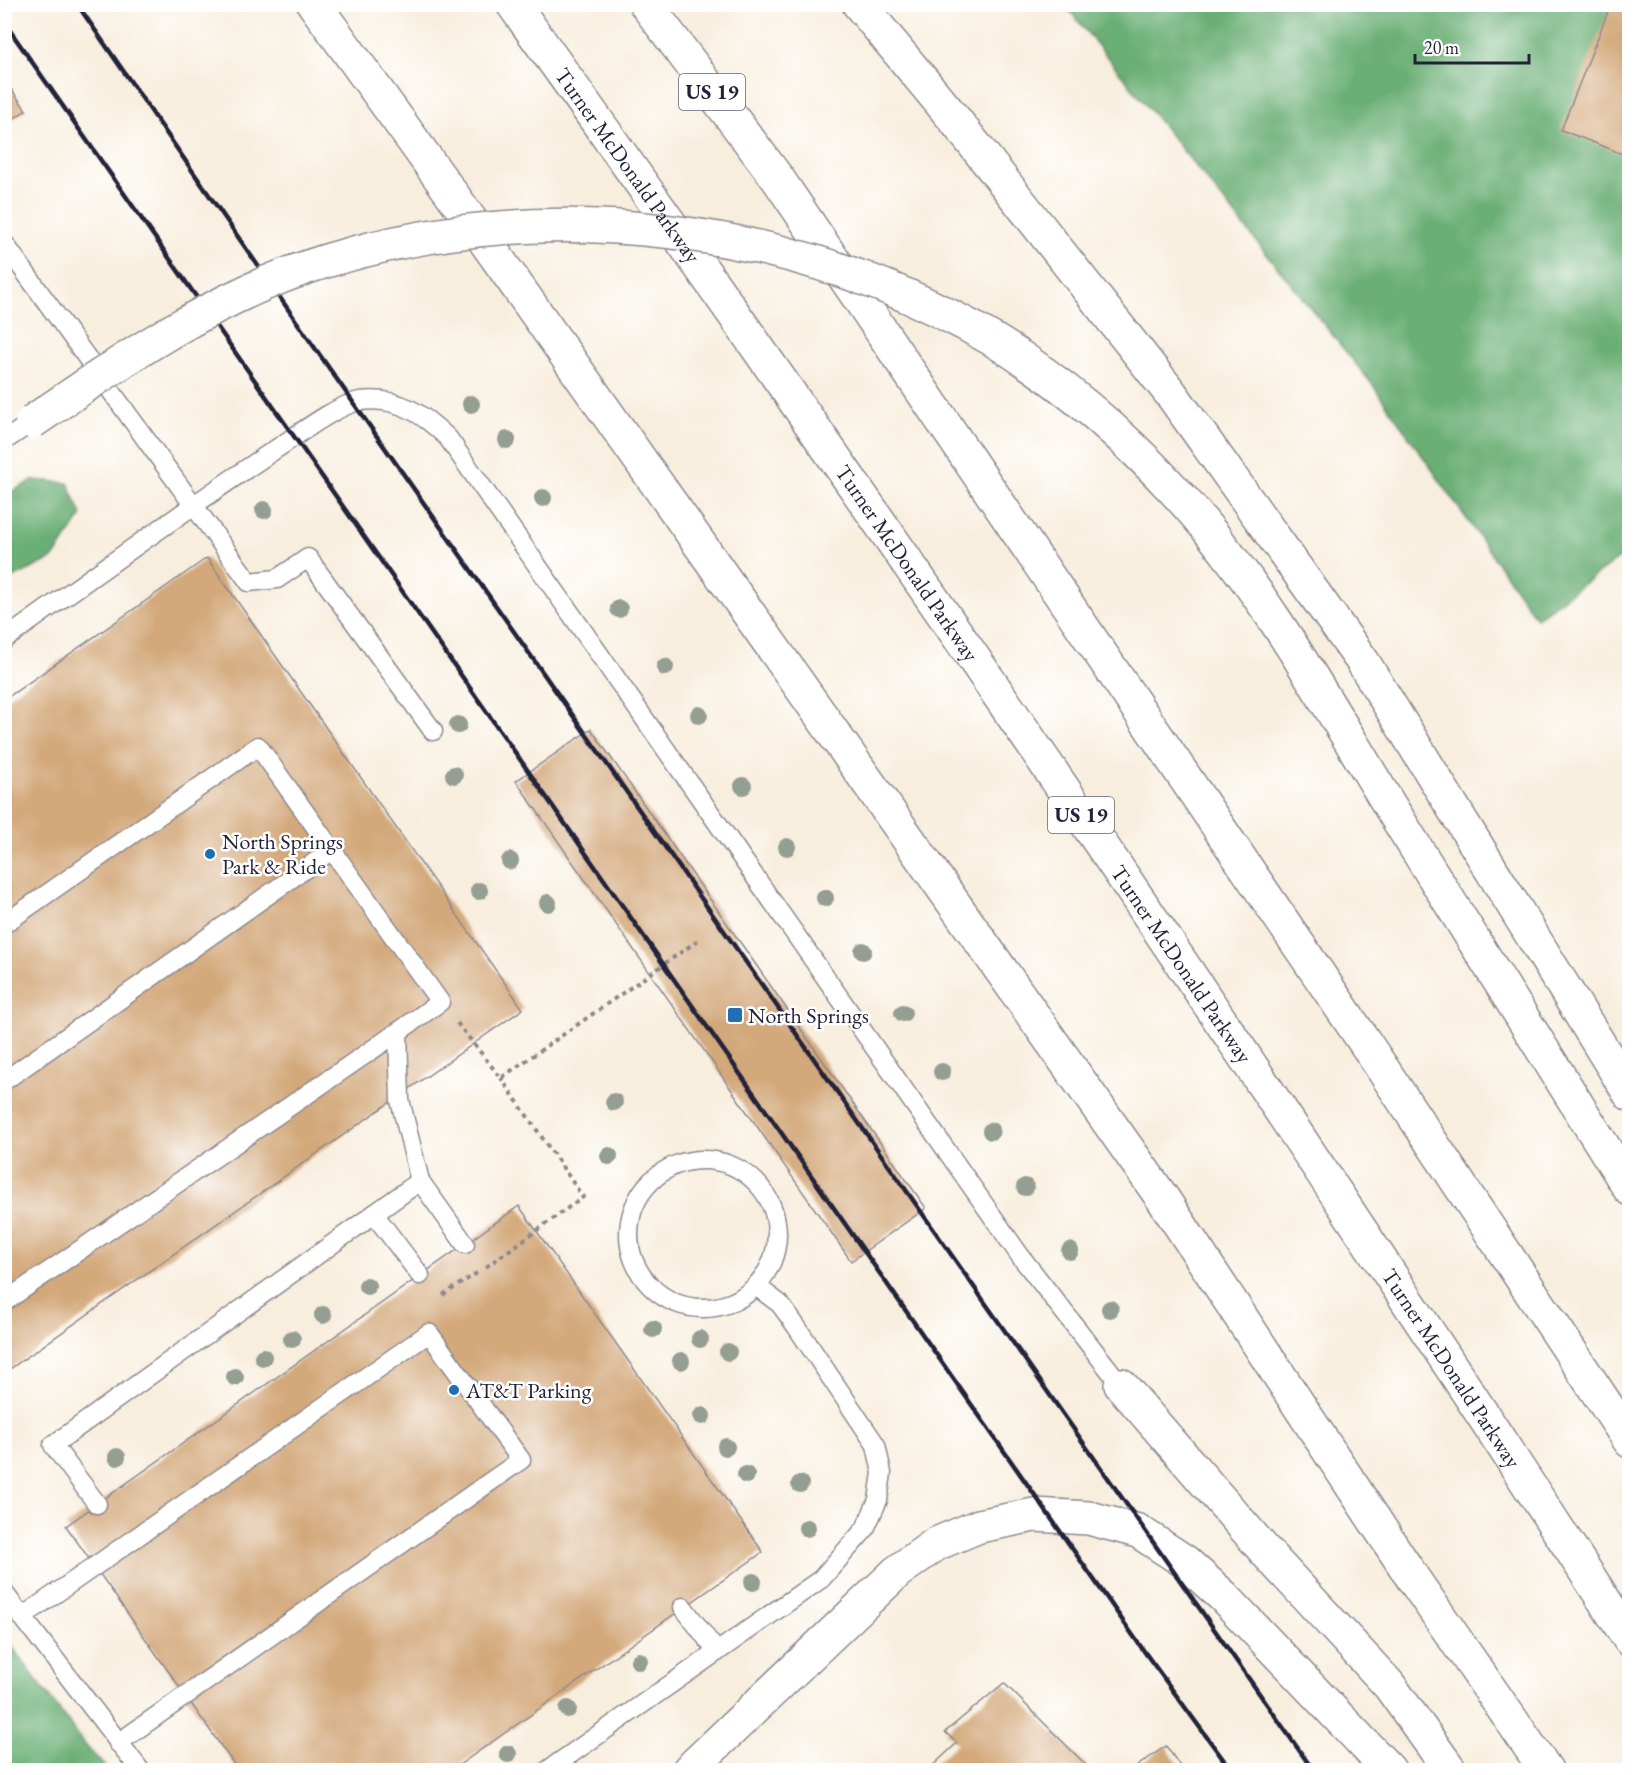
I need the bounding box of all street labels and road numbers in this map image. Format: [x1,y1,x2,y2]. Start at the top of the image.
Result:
street label: Turner McDonald Parkway [548,62,707,269]
road number: US 19 [679,74,745,110]
street label: Turner McDonald Parkway [829,459,986,667]
road number: US 19 [1048,797,1114,833]
street label: Turner McDonald Parkway [1104,859,1259,1069]
street label: Turner McDonald Parkway [1375,1263,1528,1474]

